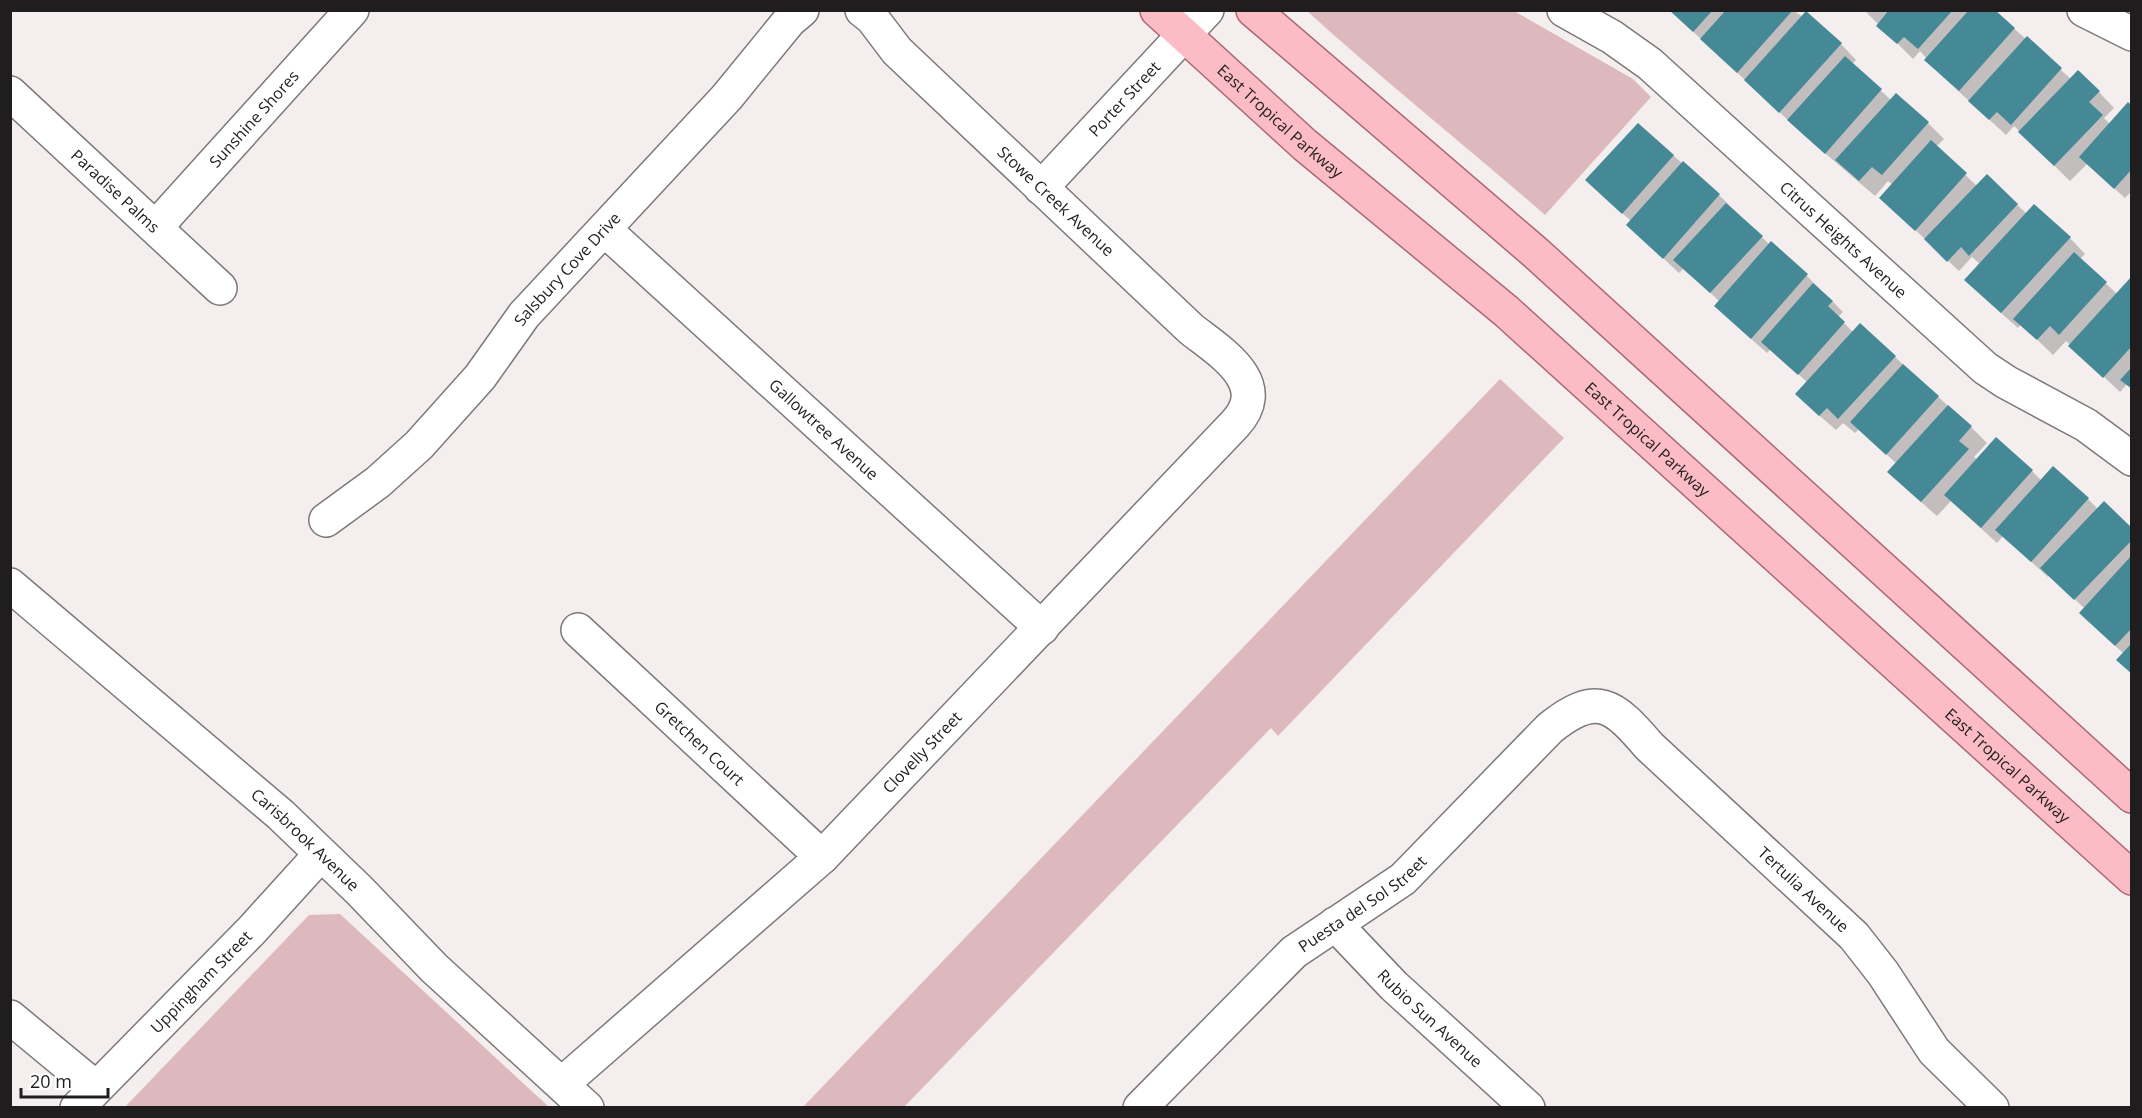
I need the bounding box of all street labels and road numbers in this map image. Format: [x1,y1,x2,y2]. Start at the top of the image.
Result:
street label: Porter Street [1083,56,1165,141]
street label: East Tropical Parkway [1213,59,1349,184]
street label: Sunshine Shores [204,65,304,172]
street label: Stowe Creek Avenue [993,141,1119,261]
street label: Paradise Palms [66,144,165,238]
street label: Citrus Heights Avenue [1775,176,1912,303]
street label: Salsbury Cove Drive [509,207,625,330]
street label: Gallowtree Avenue [764,374,883,485]
street label: East Tropical Parkway [1580,377,1716,502]
street label: Gretchen Court [650,696,749,791]
street label: East Tropical Parkway [1940,703,2076,829]
street label: Clovelly Street [878,706,967,798]
street label: Carisbrook Avenue [246,783,364,896]
street label: Tertulia Avenue [1753,842,1854,937]
street label: Puesta del Sol Street [1294,850,1431,957]
street label: Uppingham Street [146,925,257,1038]
street label: Rubio Sun Avenue [1373,964,1487,1072]

